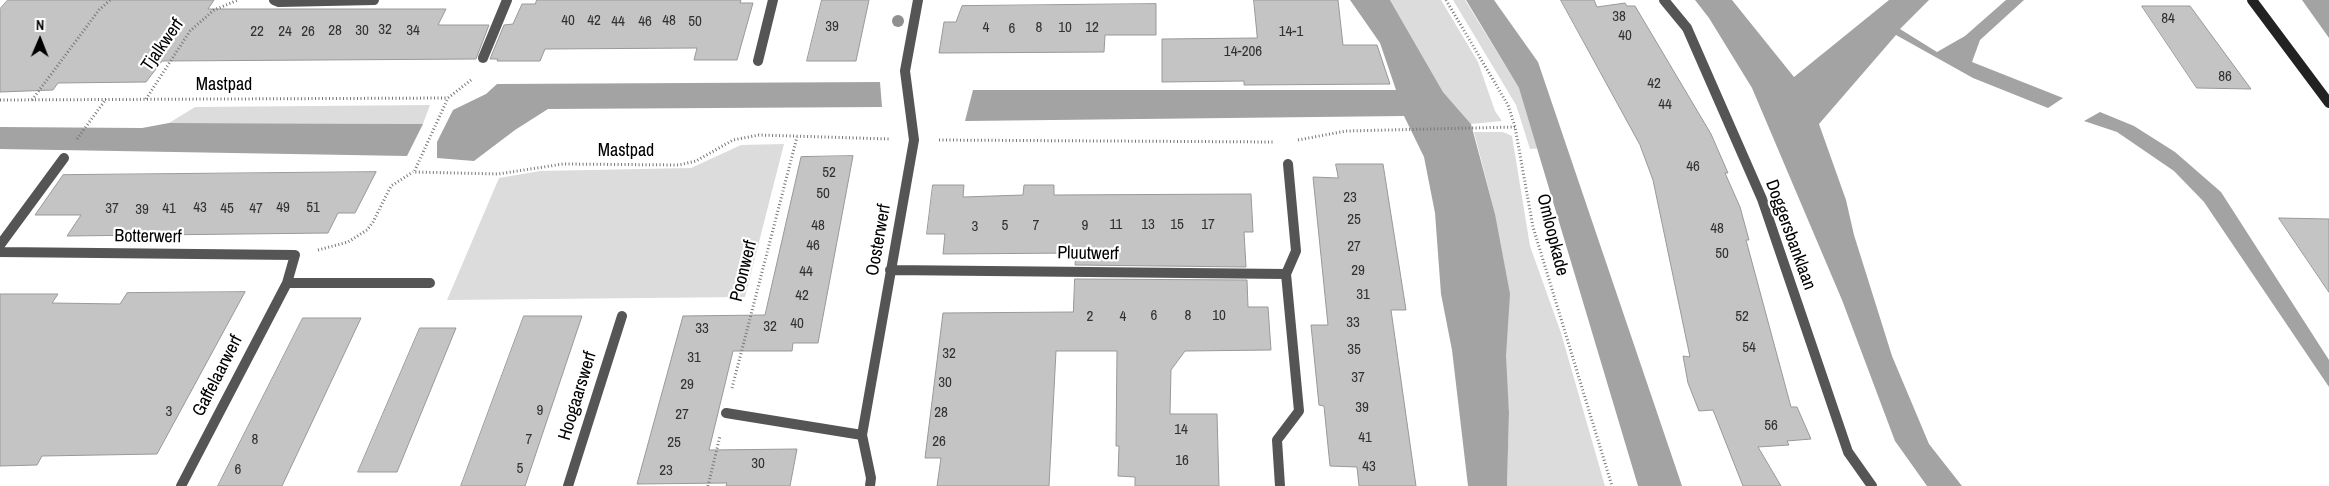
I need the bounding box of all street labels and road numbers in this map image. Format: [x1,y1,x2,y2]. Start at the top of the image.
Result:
street label: Tjalkwerf [137,15,189,75]
street label: Mastpad [196,74,252,96]
street label: Mastpad [598,140,654,162]
street label: Doggersbanklaan [1760,177,1820,293]
street label: Omloopkade [1531,192,1573,278]
street label: Oosterwerf [862,203,896,277]
street label: Botterwerf [114,226,182,248]
street label: Poonwerf [726,238,762,304]
street label: Pluutwerf [1057,243,1119,265]
street label: Gaffelaarwerf [188,332,248,420]
street label: Hoogaarswerf [554,349,602,443]

